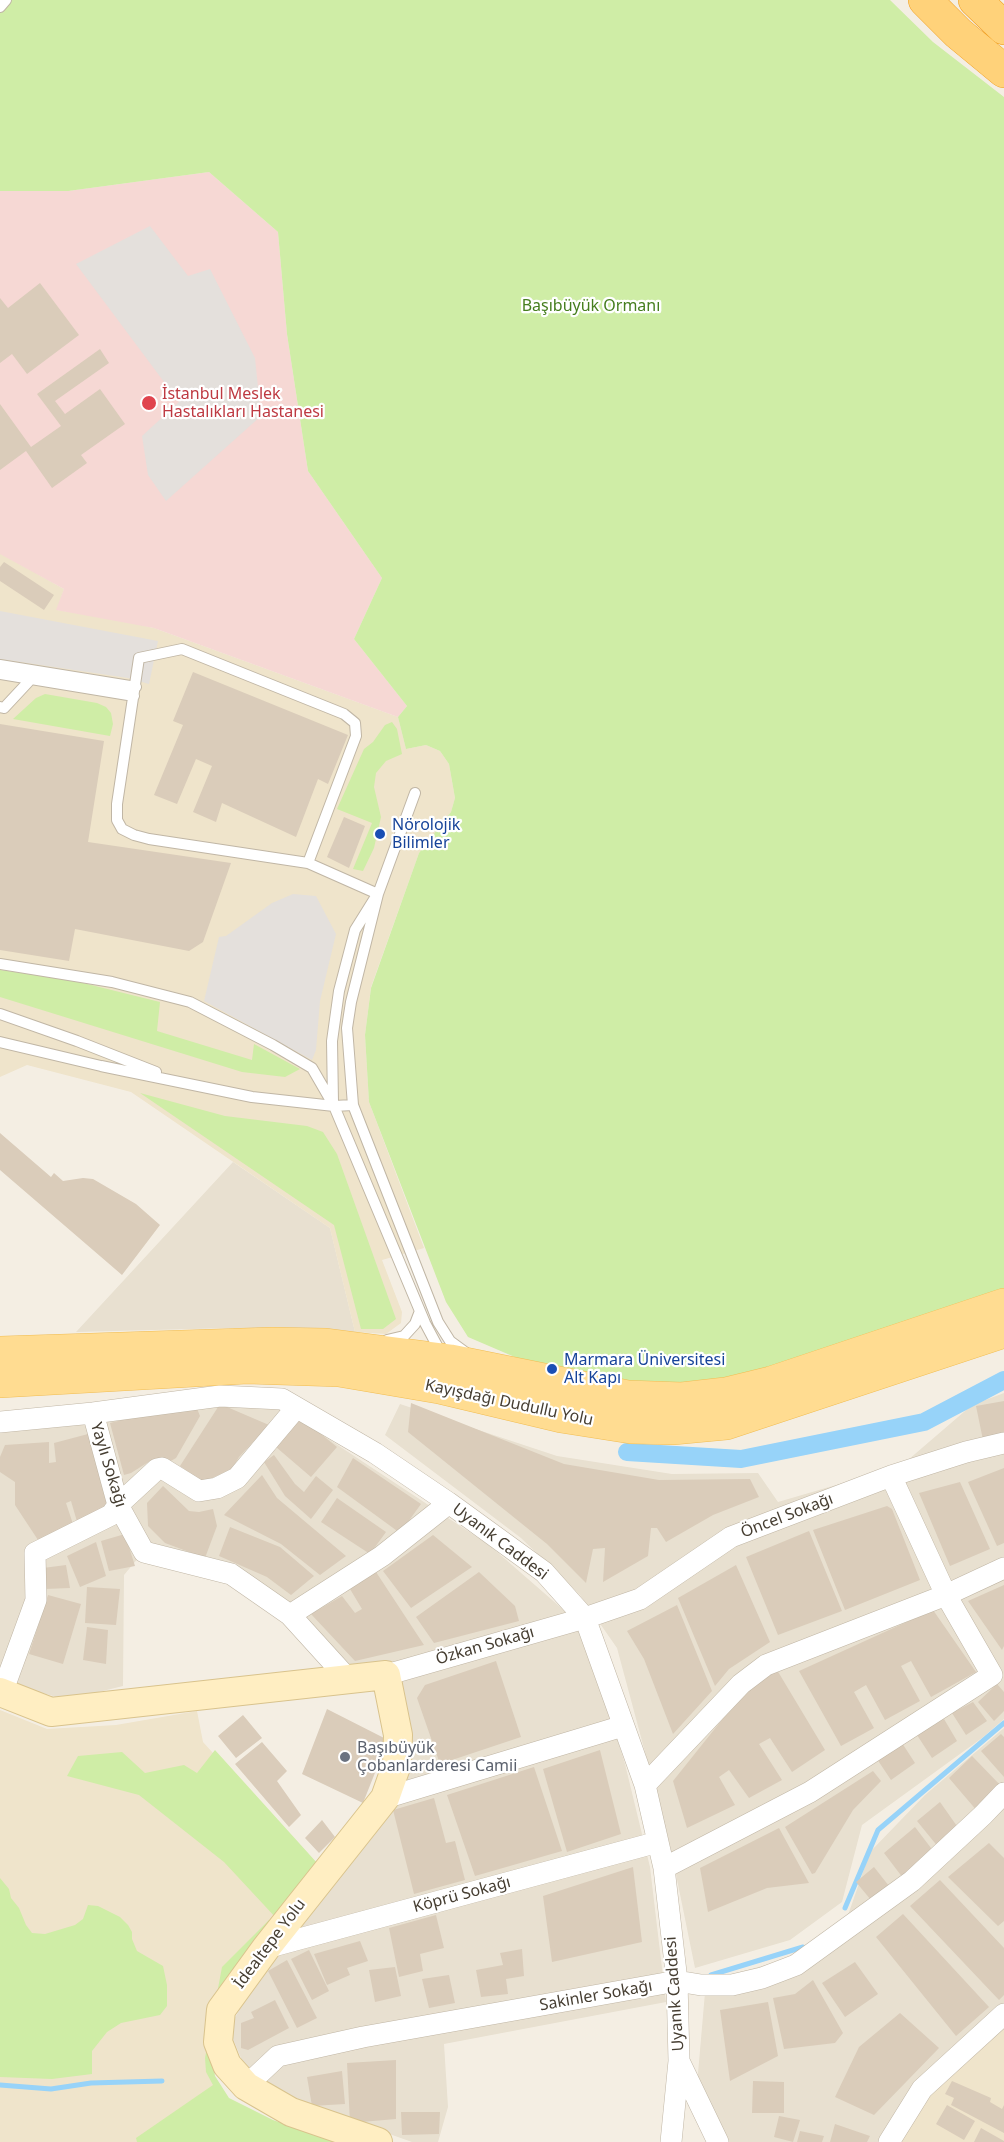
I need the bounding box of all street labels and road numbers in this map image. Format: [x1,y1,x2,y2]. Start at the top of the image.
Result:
street label: Kayışdağı Dudullu Yolu [423,1376,595,1430]
street label: Yaylı Sokağı [86,1420,130,1510]
street label: Öncel Sokağı [738,1490,836,1542]
street label: Uyanık Caddesi [448,1500,552,1584]
street label: Özkan Sokağı [434,1623,536,1669]
street label: Köprü Sokağı [411,1873,513,1917]
street label: İdealtepe Yolu [230,1895,310,1993]
street label: Uyanık Caddesi [661,1936,689,2052]
street label: Sakinler Sokağı [538,1977,654,2015]

